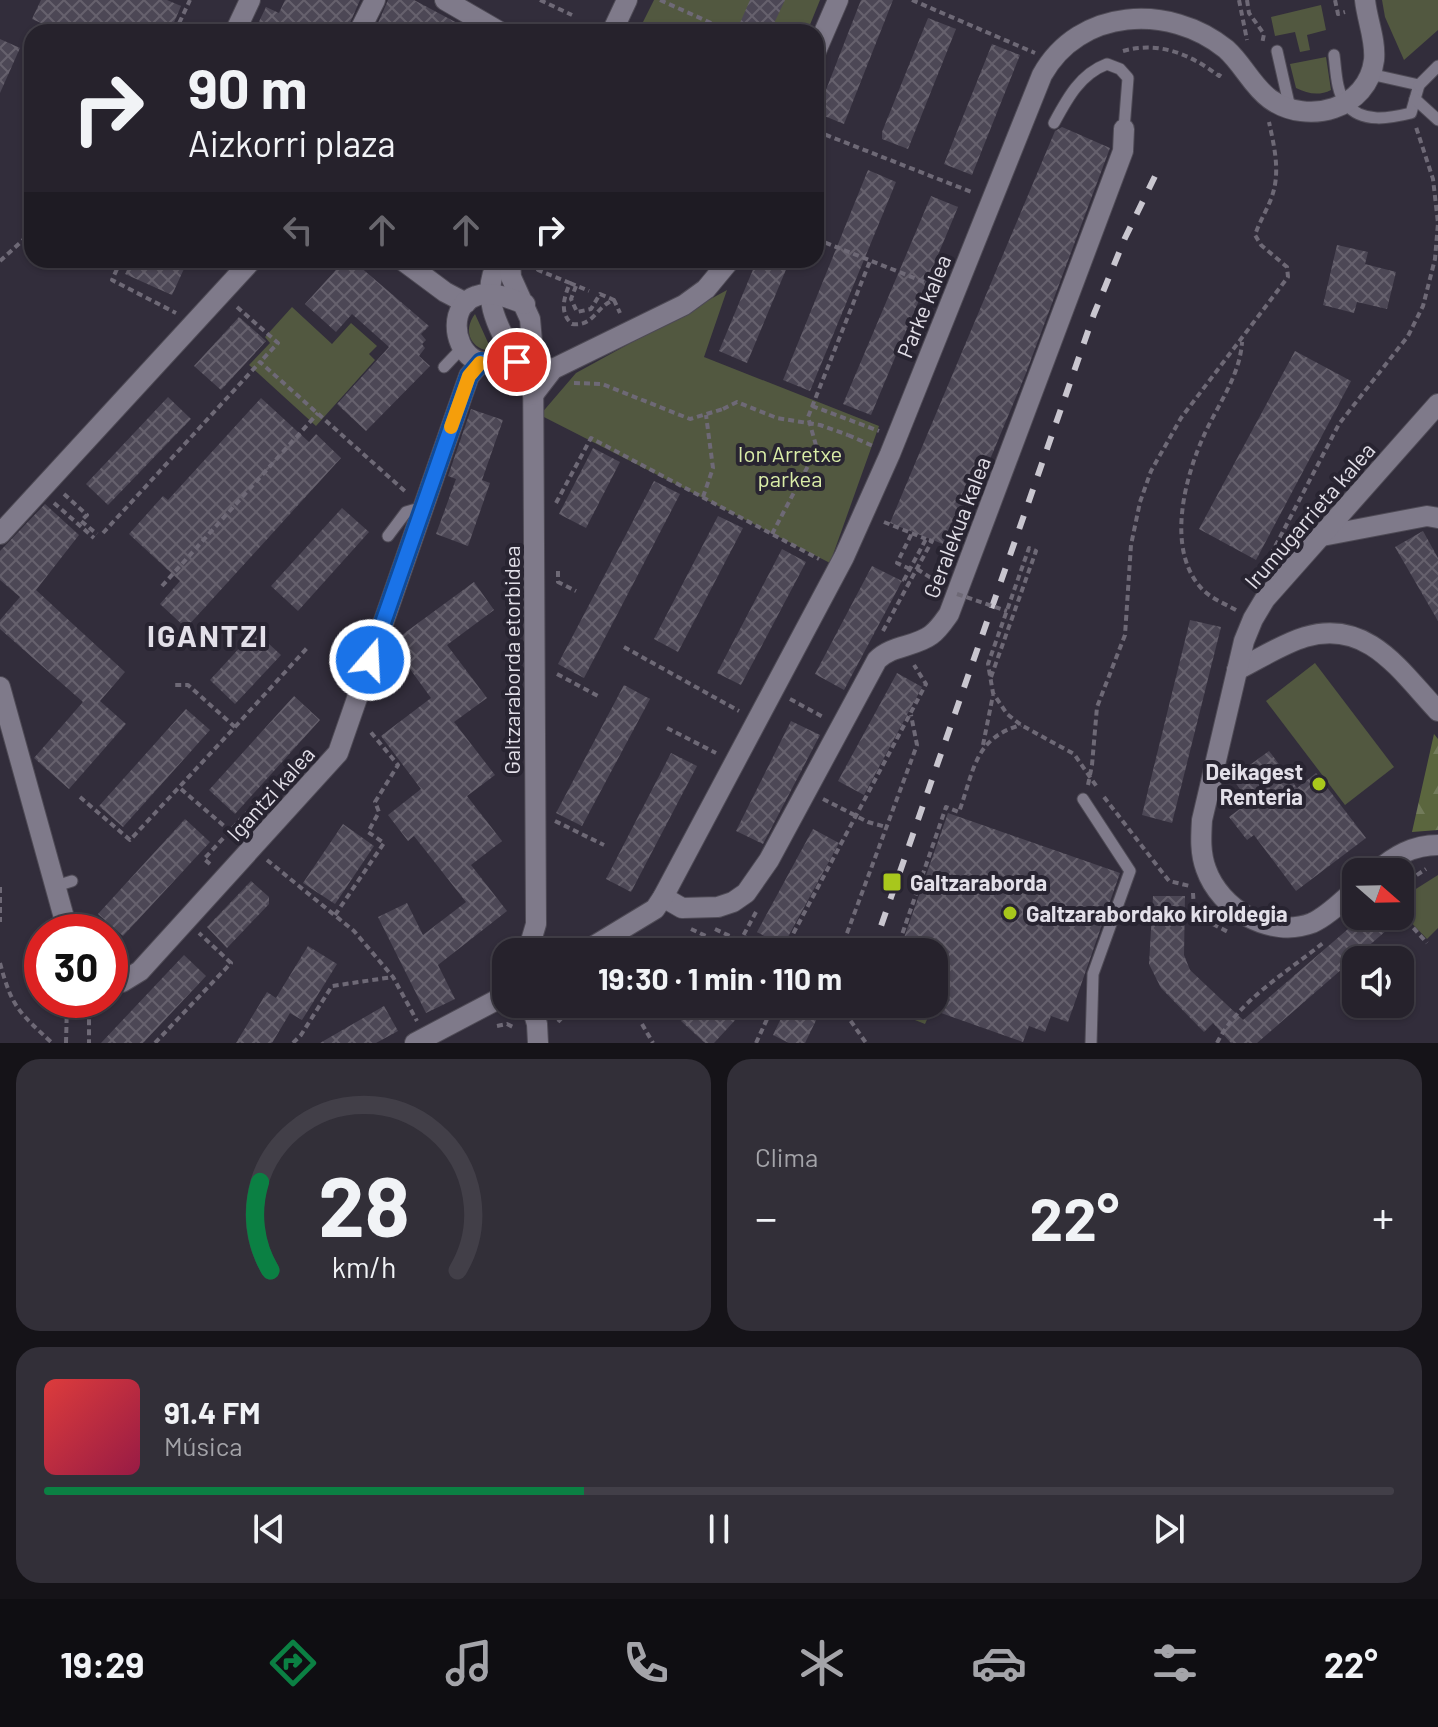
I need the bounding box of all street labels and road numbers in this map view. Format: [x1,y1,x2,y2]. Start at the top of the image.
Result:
street label: Parke kalea [891,251,955,361]
street label: Irumugarrieta kalea [1238,437,1380,593]
street label: Geralekua kalea [917,452,995,602]
street label: Galtzaraborda etorbidea [498,545,524,775]
street label: Igantzi kalea [221,740,319,846]

